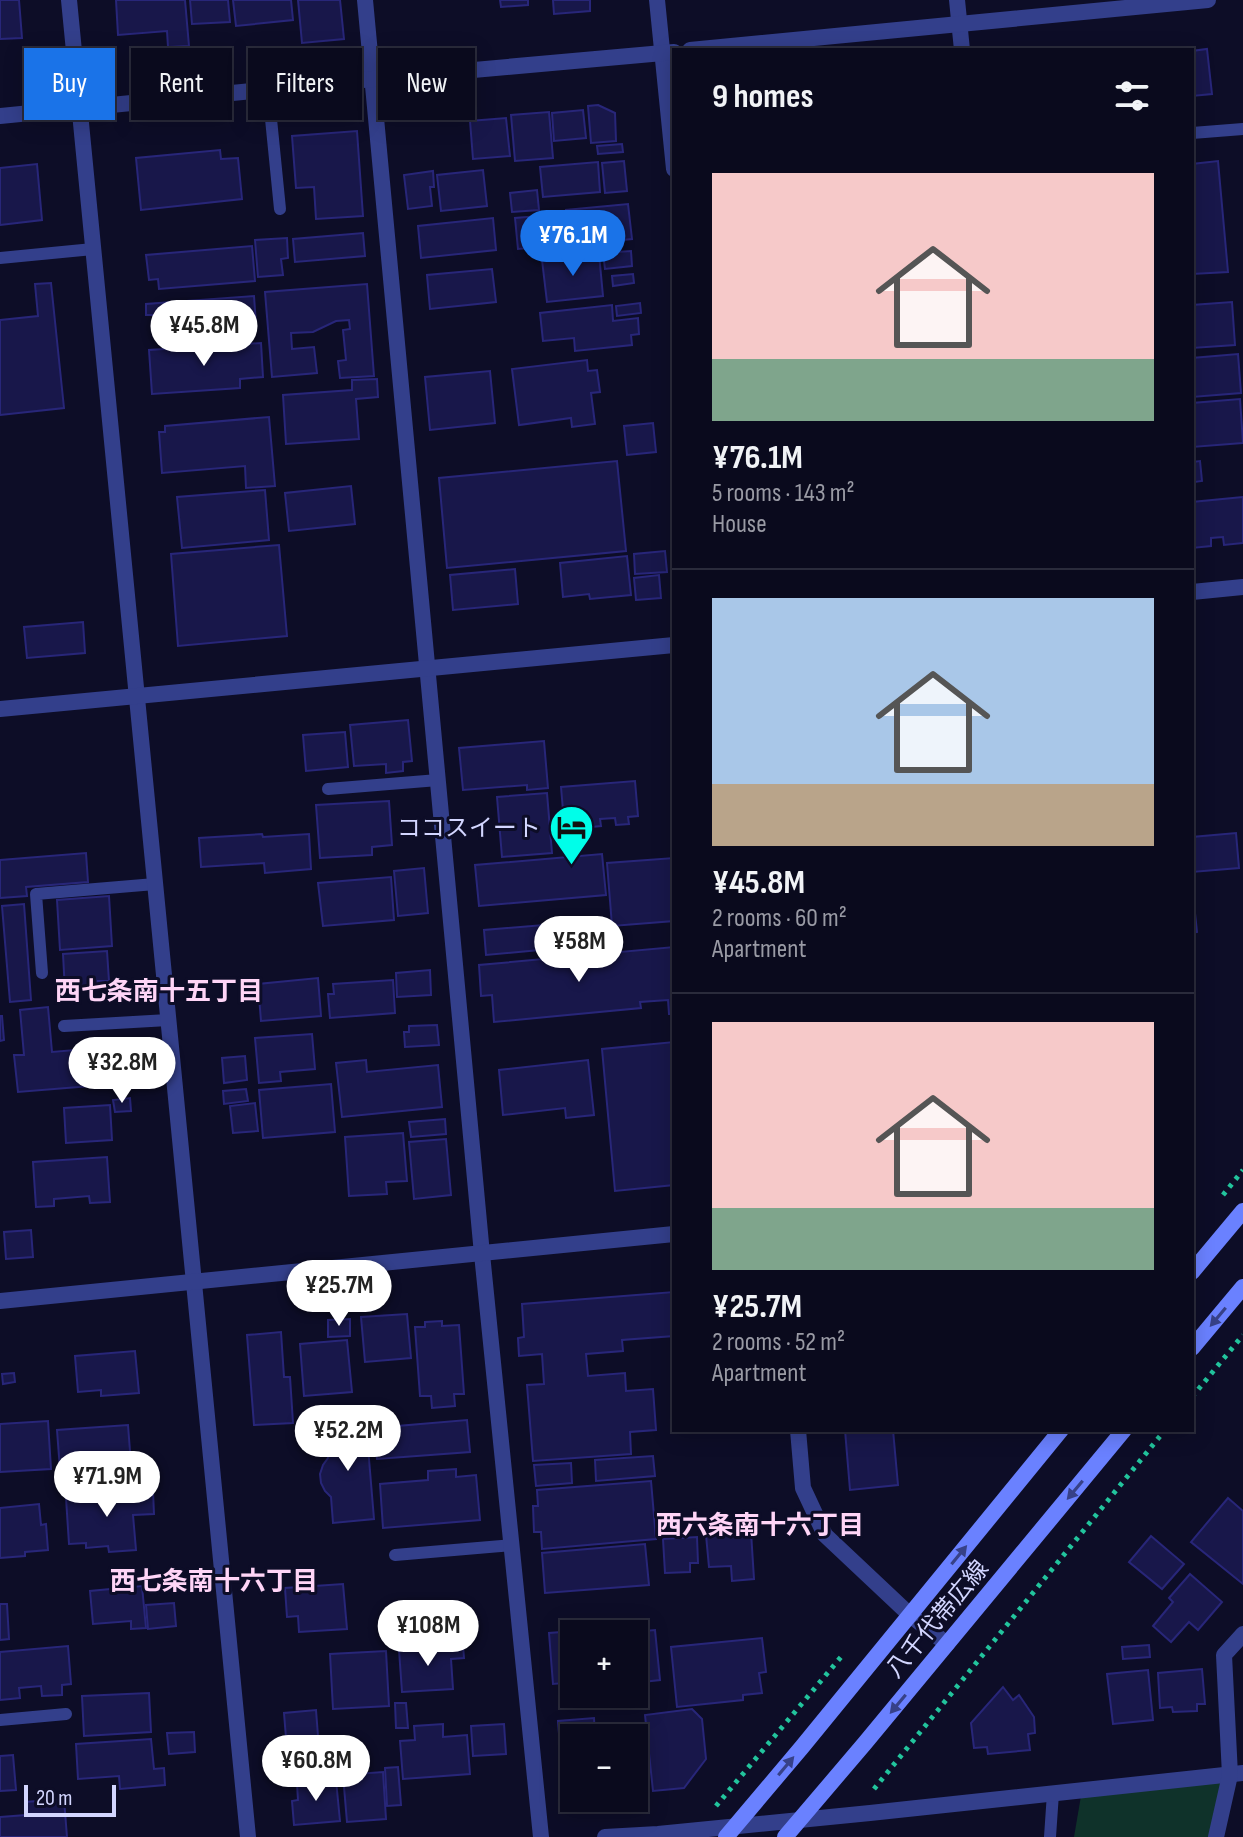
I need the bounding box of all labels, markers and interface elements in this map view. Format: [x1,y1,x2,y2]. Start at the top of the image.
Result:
chip: Buy [24,48,115,120]
chip: Rent [131,48,232,120]
chip: Filters [248,48,362,120]
chip: New [378,48,475,120]
icon: filters [1110,74,1154,118]
text: 9 homes [712,76,813,117]
pin: ¥76.1M [508,210,638,278]
text: ¥76.1M [538,220,608,251]
icon: home [861,225,1005,369]
pin: ¥45.8M [139,300,269,368]
text: ¥45.8M [168,310,240,341]
text: ¥76.1M [712,437,803,478]
text: 5 rooms · 143 m² [712,478,855,509]
text: House [712,509,767,540]
icon: home [861,650,1005,794]
hotel icon: ココスイート [548,804,596,867]
place label: ココスイート [397,814,541,843]
text: ¥45.8M [712,862,805,903]
text: 2 rooms · 60 m² [712,903,847,934]
pin: ¥58M [532,916,626,984]
text: ¥58M [552,926,606,957]
text: Apartment [712,934,806,965]
district label: 西七条南十五丁目 [55,977,263,1008]
pin: ¥32.8M [57,1037,187,1105]
text: ¥32.8M [87,1047,157,1078]
icon: home [861,1074,1005,1218]
pin: ¥25.7M [274,1260,404,1328]
text: ¥25.7M [305,1270,373,1301]
text: ¥25.7M [712,1286,802,1327]
one-way arrow [1209,1307,1226,1328]
text: 2 rooms · 52 m² [712,1327,845,1358]
text: Apartment [712,1358,806,1389]
pin: ¥52.2M [283,1405,413,1473]
text: ¥52.2M [313,1415,383,1446]
pin: ¥71.9M [42,1451,172,1519]
text: ¥71.9M [72,1461,142,1492]
one-way arrow [1067,1480,1084,1500]
district label: 西六条南十六丁目 [656,1511,864,1542]
one-way arrow [951,1544,968,1565]
street label: 八千代帯広線 [880,1555,995,1684]
district label: 西七条南十六丁目 [110,1567,318,1598]
pin: ¥108M [372,1600,484,1668]
text: ¥108M [396,1610,460,1641]
map controls [560,1620,648,1812]
button: + [560,1620,648,1708]
one-way arrow [890,1694,907,1714]
button: − [560,1724,648,1812]
pin: ¥60.8M [251,1735,381,1803]
text: ¥60.8M [280,1745,352,1776]
one-way arrow [777,1756,794,1776]
scale bar [24,1781,116,1817]
text: 20 m [36,1785,73,1812]

